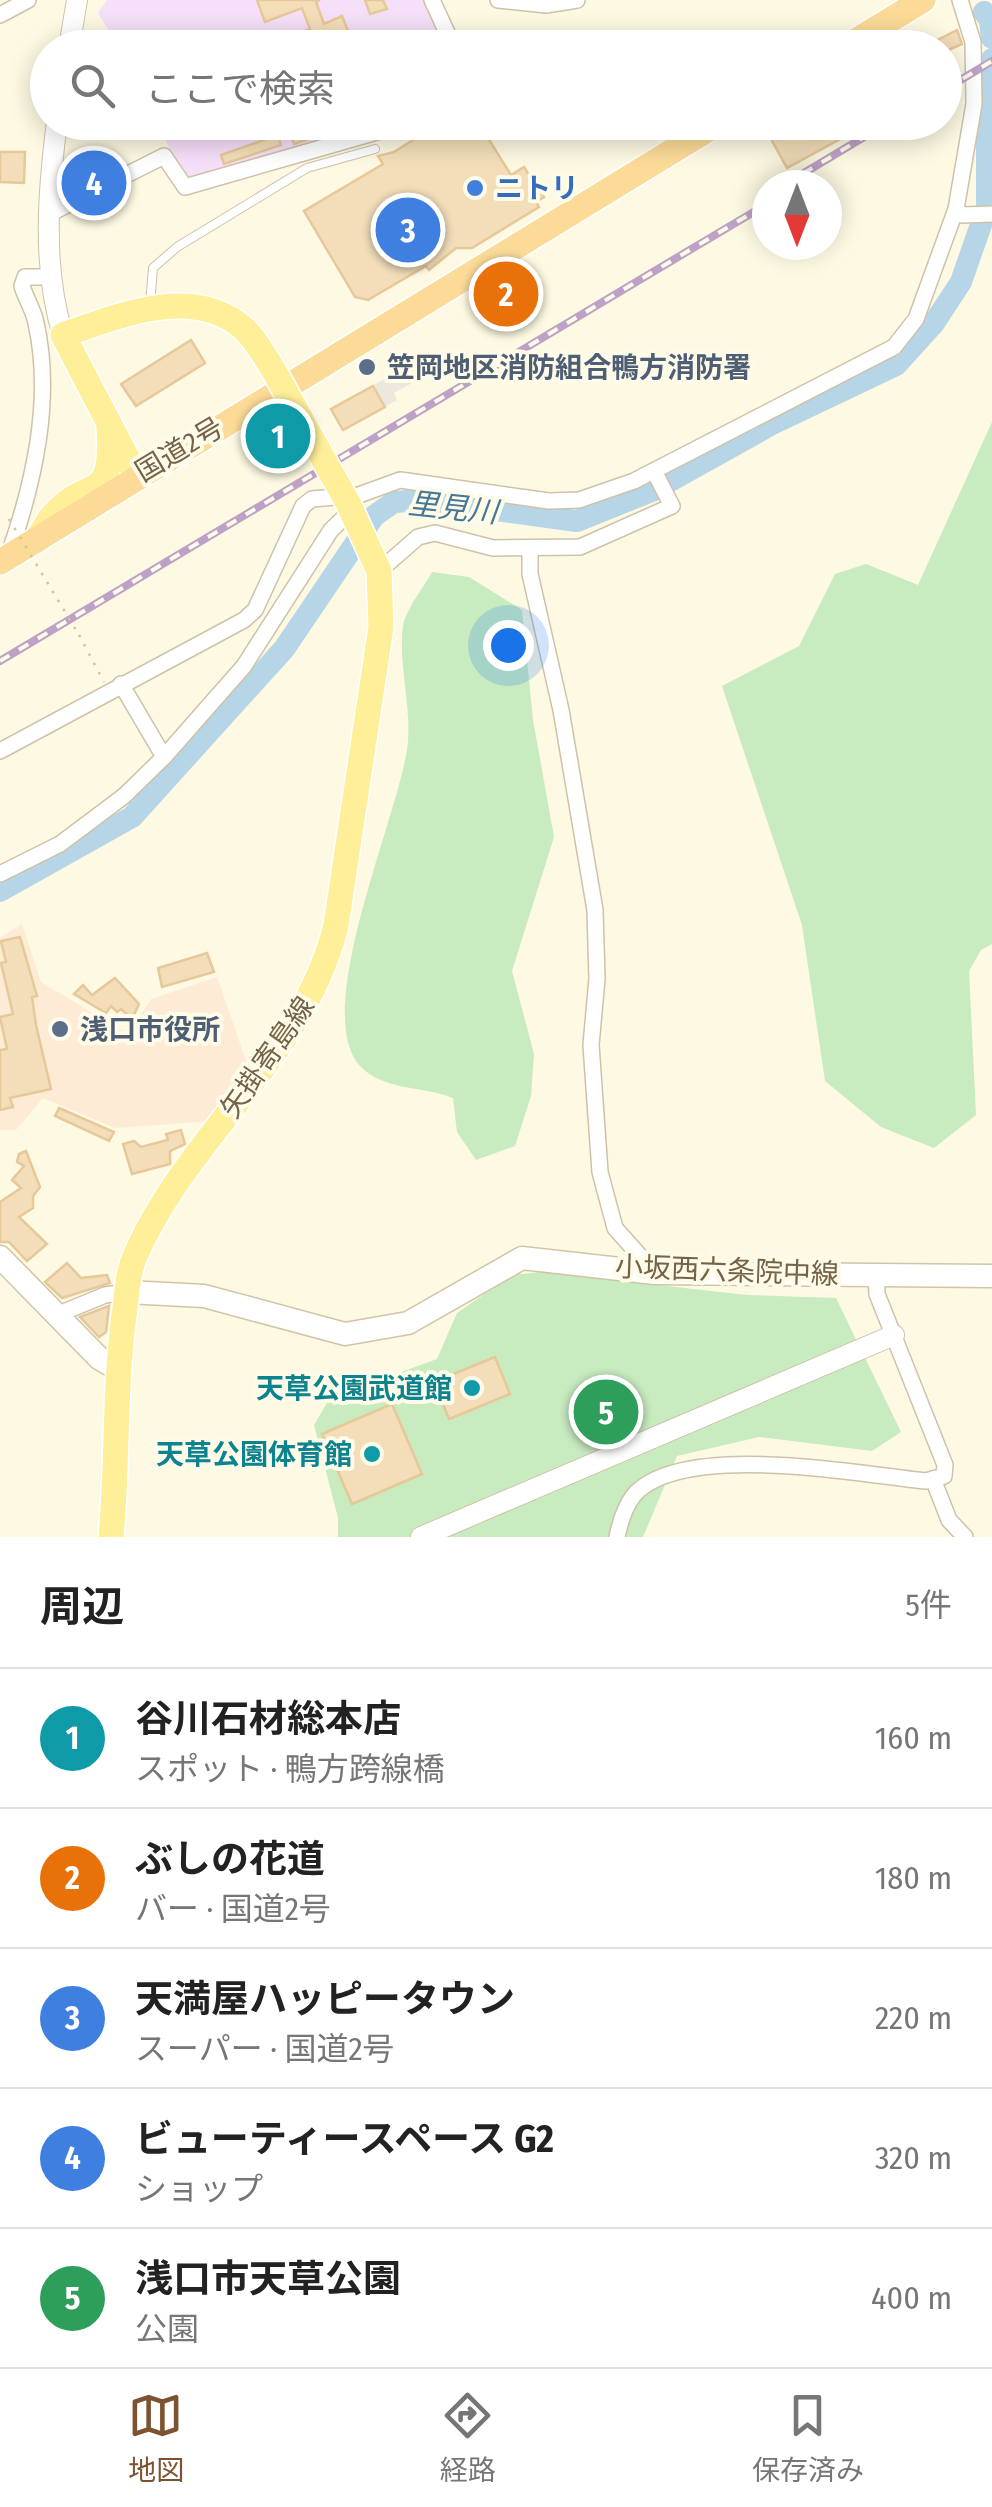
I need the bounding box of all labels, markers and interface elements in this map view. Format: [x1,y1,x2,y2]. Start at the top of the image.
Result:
search box [30,30,962,140]
icon: search [65,58,120,113]
text: ここで検索 [145,66,335,112]
pin: 4 [62,146,126,220]
north arrow [752,170,842,260]
place label: ニトリ [495,172,579,205]
marker: ニトリ [464,177,486,199]
pin: 3 [376,192,440,268]
pin: 2 [474,256,538,332]
place label: 笠岡地区消防組合鴨方消防署 [387,351,751,384]
marker: 笠岡地区消防組合鴨方消防署 [356,356,378,378]
pin: 1 [246,398,310,474]
street label: 国道2号 [129,410,229,488]
water label: 里見川 [406,485,503,531]
your location [483,620,534,671]
street label: 矢掛寄島線 [214,990,321,1124]
place label: 浅口市役所 [80,1013,220,1046]
marker: 浅口市役所 [49,1018,71,1040]
street label: 小坂西六条院中線 [614,1250,839,1291]
place label: 天草公園武道館 [256,1372,452,1405]
pin: 5 [574,1374,638,1450]
marker: 天草公園武道館 [461,1377,483,1399]
place label: 天草公園体育館 [156,1438,352,1471]
marker: 天草公園体育館 [361,1443,383,1465]
text: 周辺 [40,1582,124,1632]
text: 5件 [905,1586,952,1624]
text: 谷川石材総本店 [135,1696,401,1742]
text: 1 [66,1719,79,1757]
text: 160 m [875,1719,952,1757]
text: スポット · 鴨方跨線橋 [135,1750,445,1788]
text: ぶしの花道 [135,1836,325,1882]
text: 2 [65,1859,80,1897]
text: 180 m [875,1859,952,1897]
text: バー · 国道2号 [135,1890,331,1928]
text: 天満屋ハッピータウン [135,1976,515,2022]
text: 3 [65,1999,80,2037]
text: 220 m [875,1999,952,2037]
text: スーパー · 国道2号 [135,2030,395,2068]
text: ビューティースペース G2 [135,2116,554,2162]
text: 4 [64,2139,81,2177]
text: 320 m [875,2139,952,2177]
text: ショップ [135,2170,263,2208]
text: 浅口市天草公園 [135,2256,401,2302]
text: 5 [65,2279,80,2317]
text: 400 m [871,2279,952,2317]
text: 公園 [135,2310,199,2348]
tab: 地図 [128,2388,184,2488]
tab: 経路 [440,2388,496,2488]
tab: 保存済み [752,2388,864,2488]

